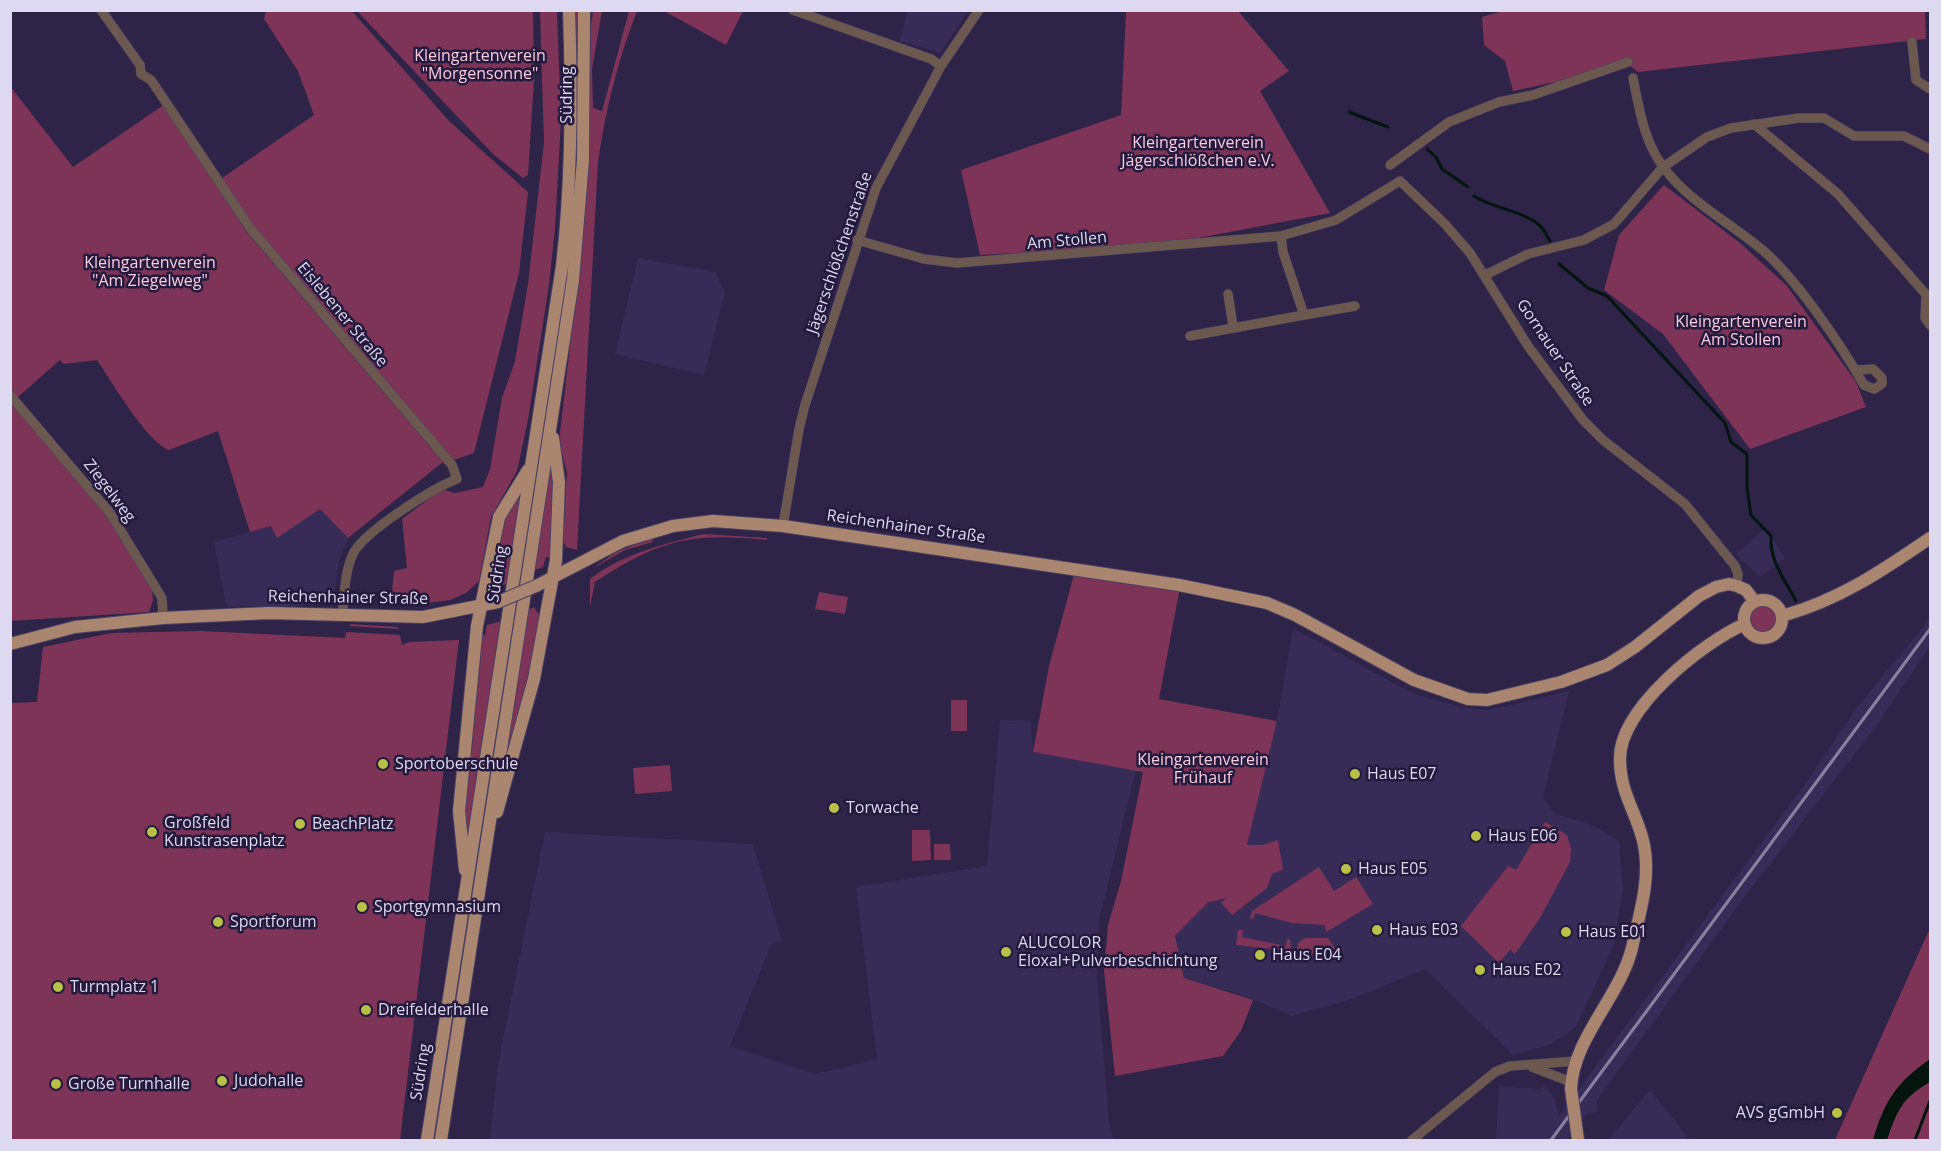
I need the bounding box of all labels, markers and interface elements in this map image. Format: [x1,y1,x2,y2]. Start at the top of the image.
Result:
park label: Kleingartenverein "Morgensonne" [414,46,546,84]
street label: Südring [557,66,577,124]
park label: Kleingartenverein Jägerschlößchen e.V. [1121,133,1275,171]
street label: Jägerschlößchenstraße [803,169,877,337]
street label: Am Stollen [1026,228,1108,254]
park label: Kleingartenverein "Am Ziegelweg" [84,253,216,291]
street label: Eislebener Straße [293,259,391,371]
street label: Gornauer Straße [1512,296,1598,410]
park label: Kleingartenverein Am Stollen [1675,312,1807,350]
street label: Ziegelweg [79,456,139,526]
street label: Reichenhainer Straße [825,506,987,548]
street label: Südring [484,544,512,604]
street label: Reichenhainer Straße [268,587,428,609]
park label: Kleingartenverein Frühauf [1137,750,1269,788]
place label: Sportoberschule [395,754,518,774]
marker: Sportoberschule [376,757,390,771]
place label: Haus E07 [1367,764,1436,784]
marker: Haus E07 [1348,767,1362,781]
place label: Torwache [846,798,919,818]
marker: Torwache [827,801,841,815]
place label: Großfeld Kunstrasenplatz [164,813,285,851]
place label: BeachPlatz [312,814,393,834]
marker: BeachPlatz [293,817,307,831]
marker: Großfeld Kunstrasenplatz [145,825,159,839]
place label: Haus E06 [1488,826,1557,846]
marker: Haus E06 [1469,829,1483,843]
place label: Haus E05 [1358,859,1427,879]
marker: Haus E05 [1339,862,1353,876]
place label: Sportgymnasium [374,897,501,917]
marker: Sportgymnasium [355,900,369,914]
place label: Sportforum [230,912,317,932]
marker: Sportforum [211,915,225,929]
place label: Haus E03 [1389,920,1458,940]
place label: Haus E01 [1578,922,1647,942]
marker: Haus E03 [1370,923,1384,937]
marker: Haus E01 [1559,925,1573,939]
place label: ALUCOLOR Eloxal+Pulverbeschichtung [1018,933,1217,971]
marker: ALUCOLOR Eloxal+Pulverbeschichtung [999,945,1013,959]
place label: Haus E04 [1272,945,1341,965]
marker: Haus E04 [1253,948,1267,962]
place label: Haus E02 [1492,960,1561,980]
marker: Haus E02 [1473,963,1487,977]
place label: Turmplatz 1 [70,977,159,997]
marker: Turmplatz 1 [51,980,65,994]
place label: Dreifelderhalle [378,1000,489,1020]
marker: Dreifelderhalle [359,1003,373,1017]
street label: Südring [407,1042,435,1102]
place label: Judohalle [234,1071,303,1091]
place label: Große Turnhalle [68,1074,190,1094]
marker: Judohalle [215,1074,229,1088]
marker: Große Turnhalle [49,1077,63,1091]
place label: AVS gGmbH [1736,1103,1825,1123]
marker: AVS gGmbH [1830,1106,1844,1120]

